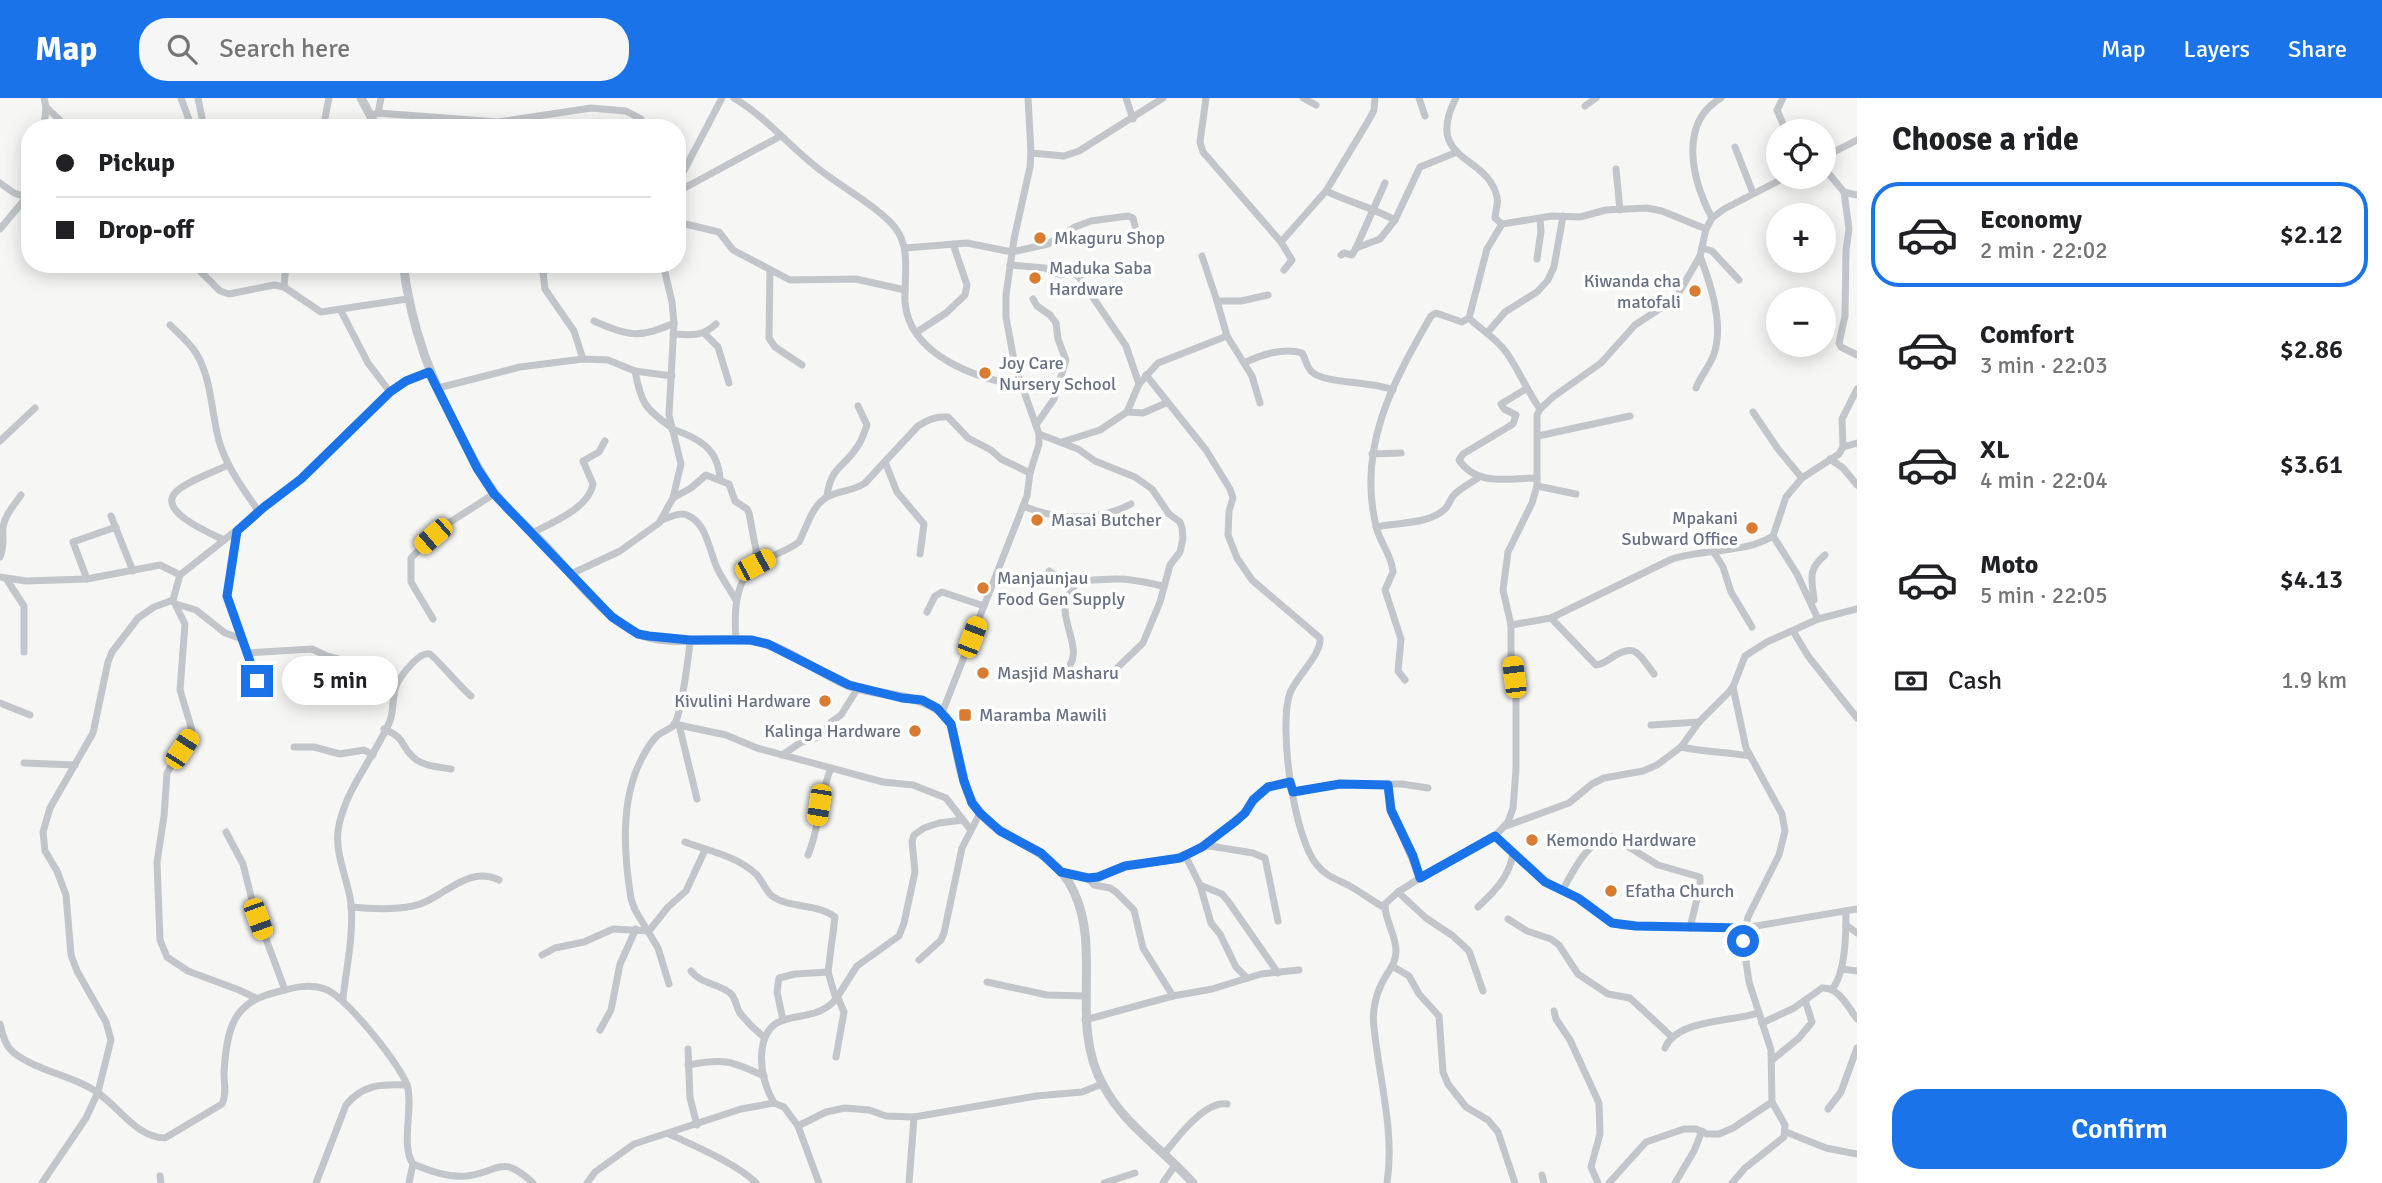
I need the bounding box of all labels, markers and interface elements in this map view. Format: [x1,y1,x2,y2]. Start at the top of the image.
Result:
search box [139,18,629,81]
text: Map [35,29,97,70]
icon: search [163,30,201,68]
text: Search here [219,33,350,65]
text: Map [2101,34,2146,64]
text: Layers [2184,34,2250,64]
text: Share [2288,34,2347,64]
map controls [1766,119,1836,357]
button: locate [1766,119,1836,189]
text: Choose a ride [1892,120,2079,159]
text: Pickup [98,147,175,179]
button: + [1766,203,1836,273]
icon: car [1896,203,1959,266]
text: Economy [1980,204,2082,236]
text: Drop-off [98,214,194,246]
text: $2.12 [2280,219,2343,251]
place label: Mkaguru Shop [1054,227,1165,249]
marker: Mkaguru Shop [1032,230,1048,246]
text: 2 min · 22:02 [1980,236,2108,265]
place label: Maduka Saba Hardware [1049,257,1152,300]
marker: Maduka Saba Hardware [1027,270,1043,286]
place label: Kiwanda cha matofali [1584,270,1681,313]
marker: Kiwanda cha matofali [1687,283,1703,299]
button: − [1766,287,1836,357]
icon: car [1896,318,1959,381]
text: Comfort [1980,319,2074,351]
text: $2.86 [2280,334,2343,366]
text: 3 min · 22:03 [1980,351,2108,380]
place label: Joy Care Nursery School [999,352,1116,395]
marker: Joy Care Nursery School [977,365,993,381]
icon: car [1896,433,1959,496]
text: XL [1980,434,2010,466]
text: $3.61 [2280,449,2343,481]
text: 4 min · 22:04 [1980,466,2108,495]
place label: Mpakani Subward Office [1621,507,1738,550]
place label: Masai Butcher [1051,509,1162,531]
marker: Masai Butcher [1029,512,1045,528]
car [411,514,456,558]
marker: Mpakani Subward Office [1744,520,1760,536]
car [732,546,779,584]
icon: car [1896,548,1959,611]
text: Moto [1980,549,2038,581]
text: $4.13 [2280,564,2343,596]
place label: Manjaunjau Food Gen Supply [997,567,1125,610]
marker: Manjaunjau Food Gen Supply [975,580,991,596]
text: 5 min · 22:05 [1980,581,2108,610]
car [955,614,990,660]
car [1502,655,1527,699]
callout: 5 min [282,656,397,706]
place label: Masjid Masharu [997,662,1119,684]
icon: cash [1892,662,1930,700]
route end [241,665,273,697]
marker: Masjid Masharu [975,665,991,681]
text: Cash [1948,665,2002,697]
text: 5 min [312,666,368,695]
text: 1.9 km [2281,666,2347,695]
place label: Kivulini Hardware [674,690,811,712]
marker: Kivulini Hardware [817,693,833,709]
place label: Maramba Mawili [979,704,1107,726]
marker: Maramba Mawili [957,707,973,723]
place label: Kalinga Hardware [764,720,901,742]
marker: Kalinga Hardware [907,723,923,739]
car [162,726,203,772]
car [806,783,833,827]
place label: Kemondo Hardware [1546,829,1696,851]
marker: Kemondo Hardware [1524,832,1540,848]
place label: Efatha Church [1625,880,1734,902]
marker: Efatha Church [1603,883,1619,899]
car [241,896,276,942]
route start [1727,925,1759,957]
button: Confirm [1892,1089,2347,1169]

